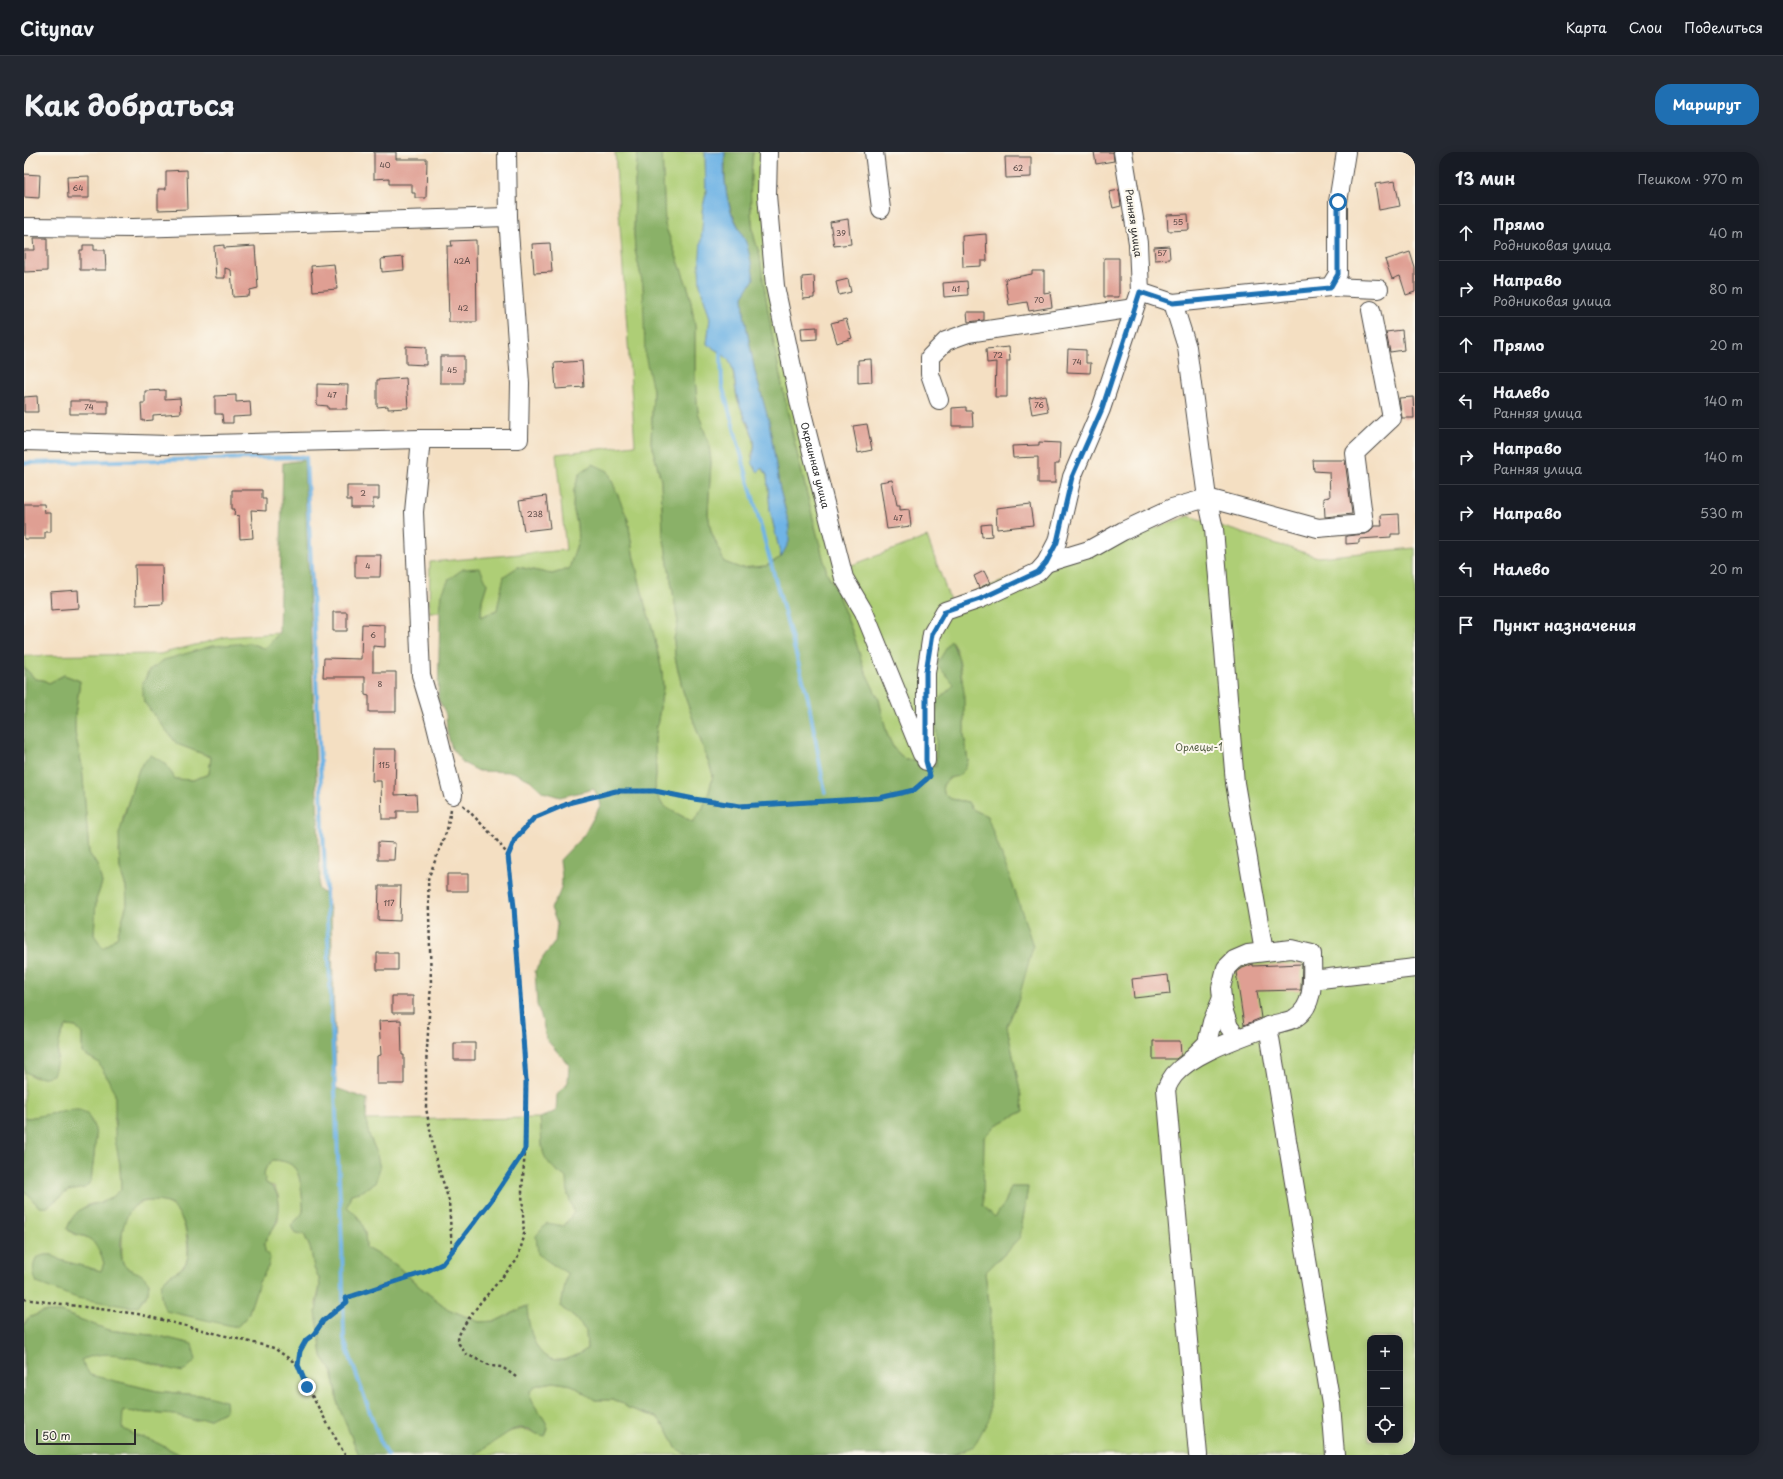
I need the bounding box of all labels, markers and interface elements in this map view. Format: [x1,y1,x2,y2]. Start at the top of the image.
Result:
text: Citynav [20,14,94,42]
text: Карта [1566,17,1607,38]
text: Слои [1629,17,1662,38]
text: Поделиться [1684,17,1763,38]
text: Как добраться [24,83,235,126]
button: Маршрут [1655,84,1759,125]
house number: 40 [379,159,391,171]
house number: 62 [1013,162,1023,174]
text: 13 мин [1455,165,1515,191]
text: Пешком · 970 m [1637,169,1743,188]
house number: 64 [73,182,83,194]
street label: Ранняя улица [1122,188,1147,259]
route start [1329,193,1347,211]
text: Прямо [1493,212,1544,235]
house number: 55 [1173,216,1183,228]
icon: ahead [1455,222,1477,244]
text: 40 m [1709,223,1743,242]
house number: 39 [836,227,846,239]
text: Родниковая улица [1493,235,1611,254]
house number: 57 [1157,247,1167,259]
house number: 42А [454,255,470,267]
text: Направо [1493,268,1562,291]
icon: right [1455,278,1477,300]
text: 80 m [1709,279,1743,298]
house number: 41 [952,283,960,295]
text: Родниковая улица [1493,291,1611,310]
house number: 70 [1034,294,1044,306]
house number: 42 [458,302,469,314]
text: Прямо [1493,333,1544,356]
icon: ahead [1455,334,1477,356]
text: 20 m [1709,335,1743,354]
house number: 72 [993,349,1003,361]
house number: 74 [1072,356,1082,368]
house number: 45 [447,364,457,376]
text: Налево [1493,380,1550,403]
house number: 47 [327,389,337,401]
icon: left [1455,390,1477,412]
text: 140 m [1704,391,1743,410]
house number: 76 [1034,399,1044,411]
house number: 74 [84,401,94,413]
text: Ранняя улица [1493,403,1582,422]
street label: Окраинная улица [798,420,834,510]
text: Направо [1493,436,1562,459]
icon: right [1455,446,1477,468]
text: 140 m [1704,447,1743,466]
text: Ранняя улица [1493,459,1582,478]
house number: 2 [360,487,366,499]
text: Направо [1493,501,1562,524]
icon: right [1455,502,1477,524]
text: 530 m [1700,503,1743,522]
house number: 238 [527,508,543,520]
house number: 47 [893,512,903,524]
text: Налево [1493,557,1550,580]
icon: left [1455,558,1477,580]
text: 20 m [1709,559,1743,578]
house number: 4 [365,560,371,572]
text: Пункт назначения [1493,613,1636,636]
icon: arrive [1455,614,1477,636]
house number: 6 [370,629,376,641]
house number: 8 [378,678,383,690]
park label: Орлецы-1 [1175,739,1223,754]
house number: 115 [378,759,390,771]
house number: 117 [383,897,395,909]
map controls [1367,1335,1403,1443]
button: + [1367,1335,1403,1371]
button: − [1367,1371,1403,1407]
route end [298,1378,316,1396]
button: locate [1367,1407,1403,1443]
scale bar [36,1427,136,1446]
text: 50 m [42,1427,71,1444]

